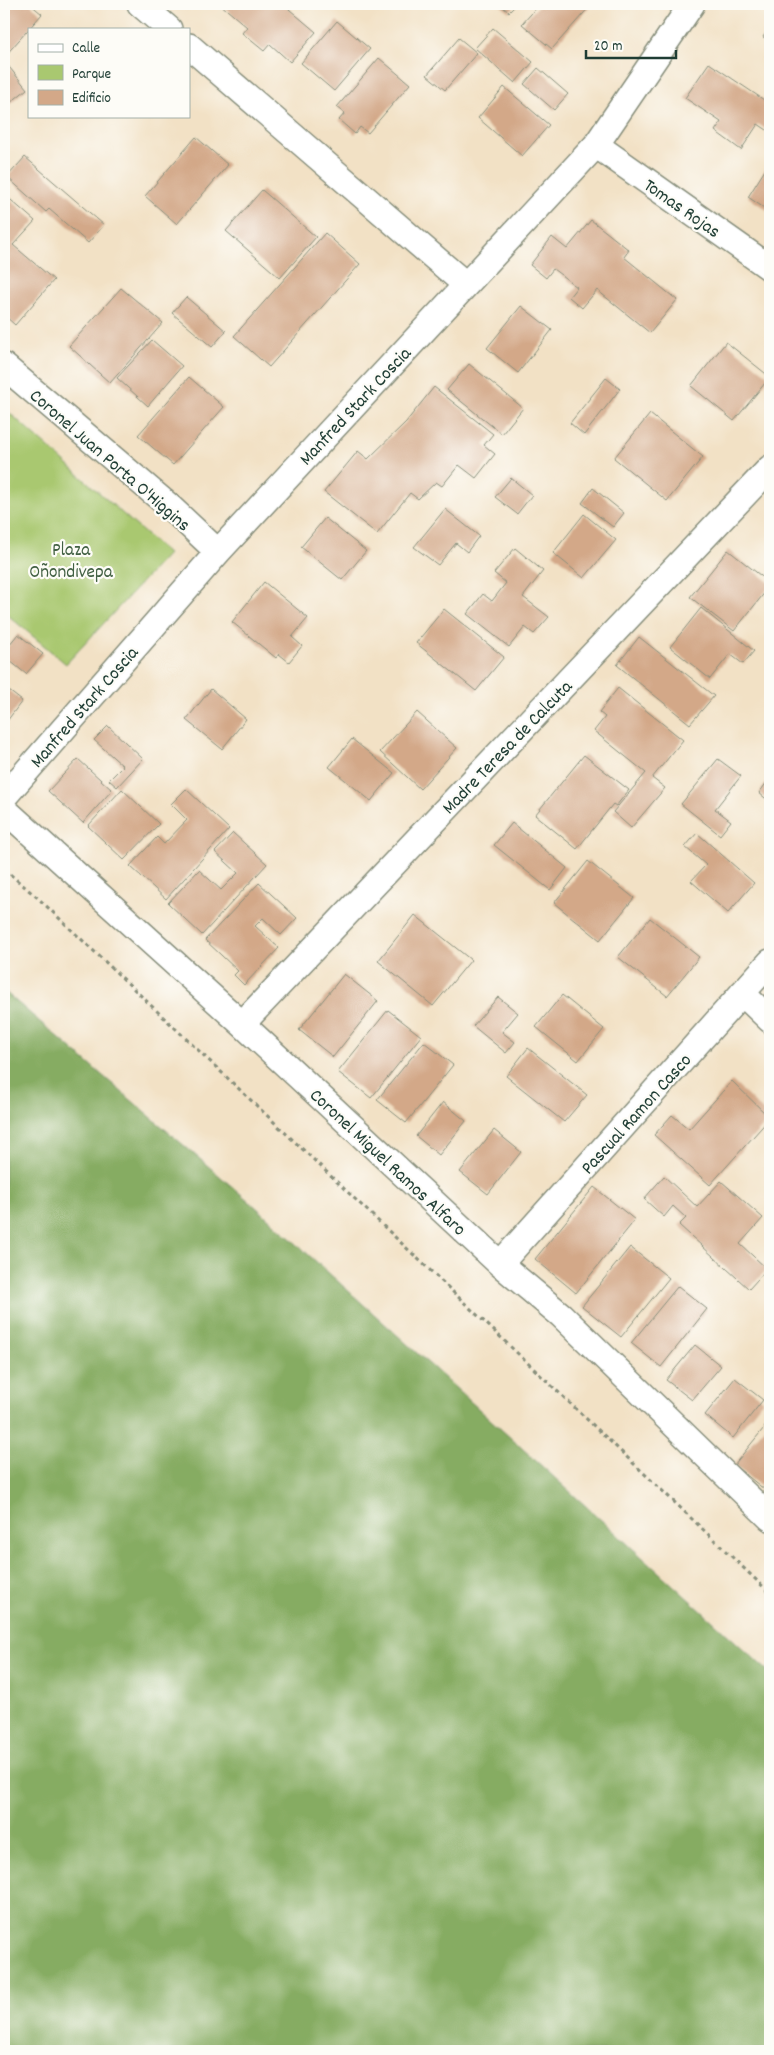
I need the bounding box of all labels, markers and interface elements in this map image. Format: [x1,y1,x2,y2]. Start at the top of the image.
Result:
legend [28,28,190,118]
scale bar [586,28,676,60]
text: 20 m [594,36,622,58]
text: Calle [72,38,101,60]
text: Parque [72,64,112,86]
text: Edificio [72,88,111,110]
street label: Tomas Rojas [637,173,725,246]
street label: Manfred Stark Coscia [294,341,420,473]
street label: Coronel Juan Porta O'Higgins [22,384,195,539]
park label: Plaza Oñondivepa [29,538,114,587]
street label: Manfred Stark Coscia [25,641,147,775]
street label: Madre Teresa de Calcuta [437,674,581,822]
street label: Pascual Ramon Casco [576,1049,699,1182]
street label: Coronel Miguel Ramos Alfaro [302,1084,471,1244]

